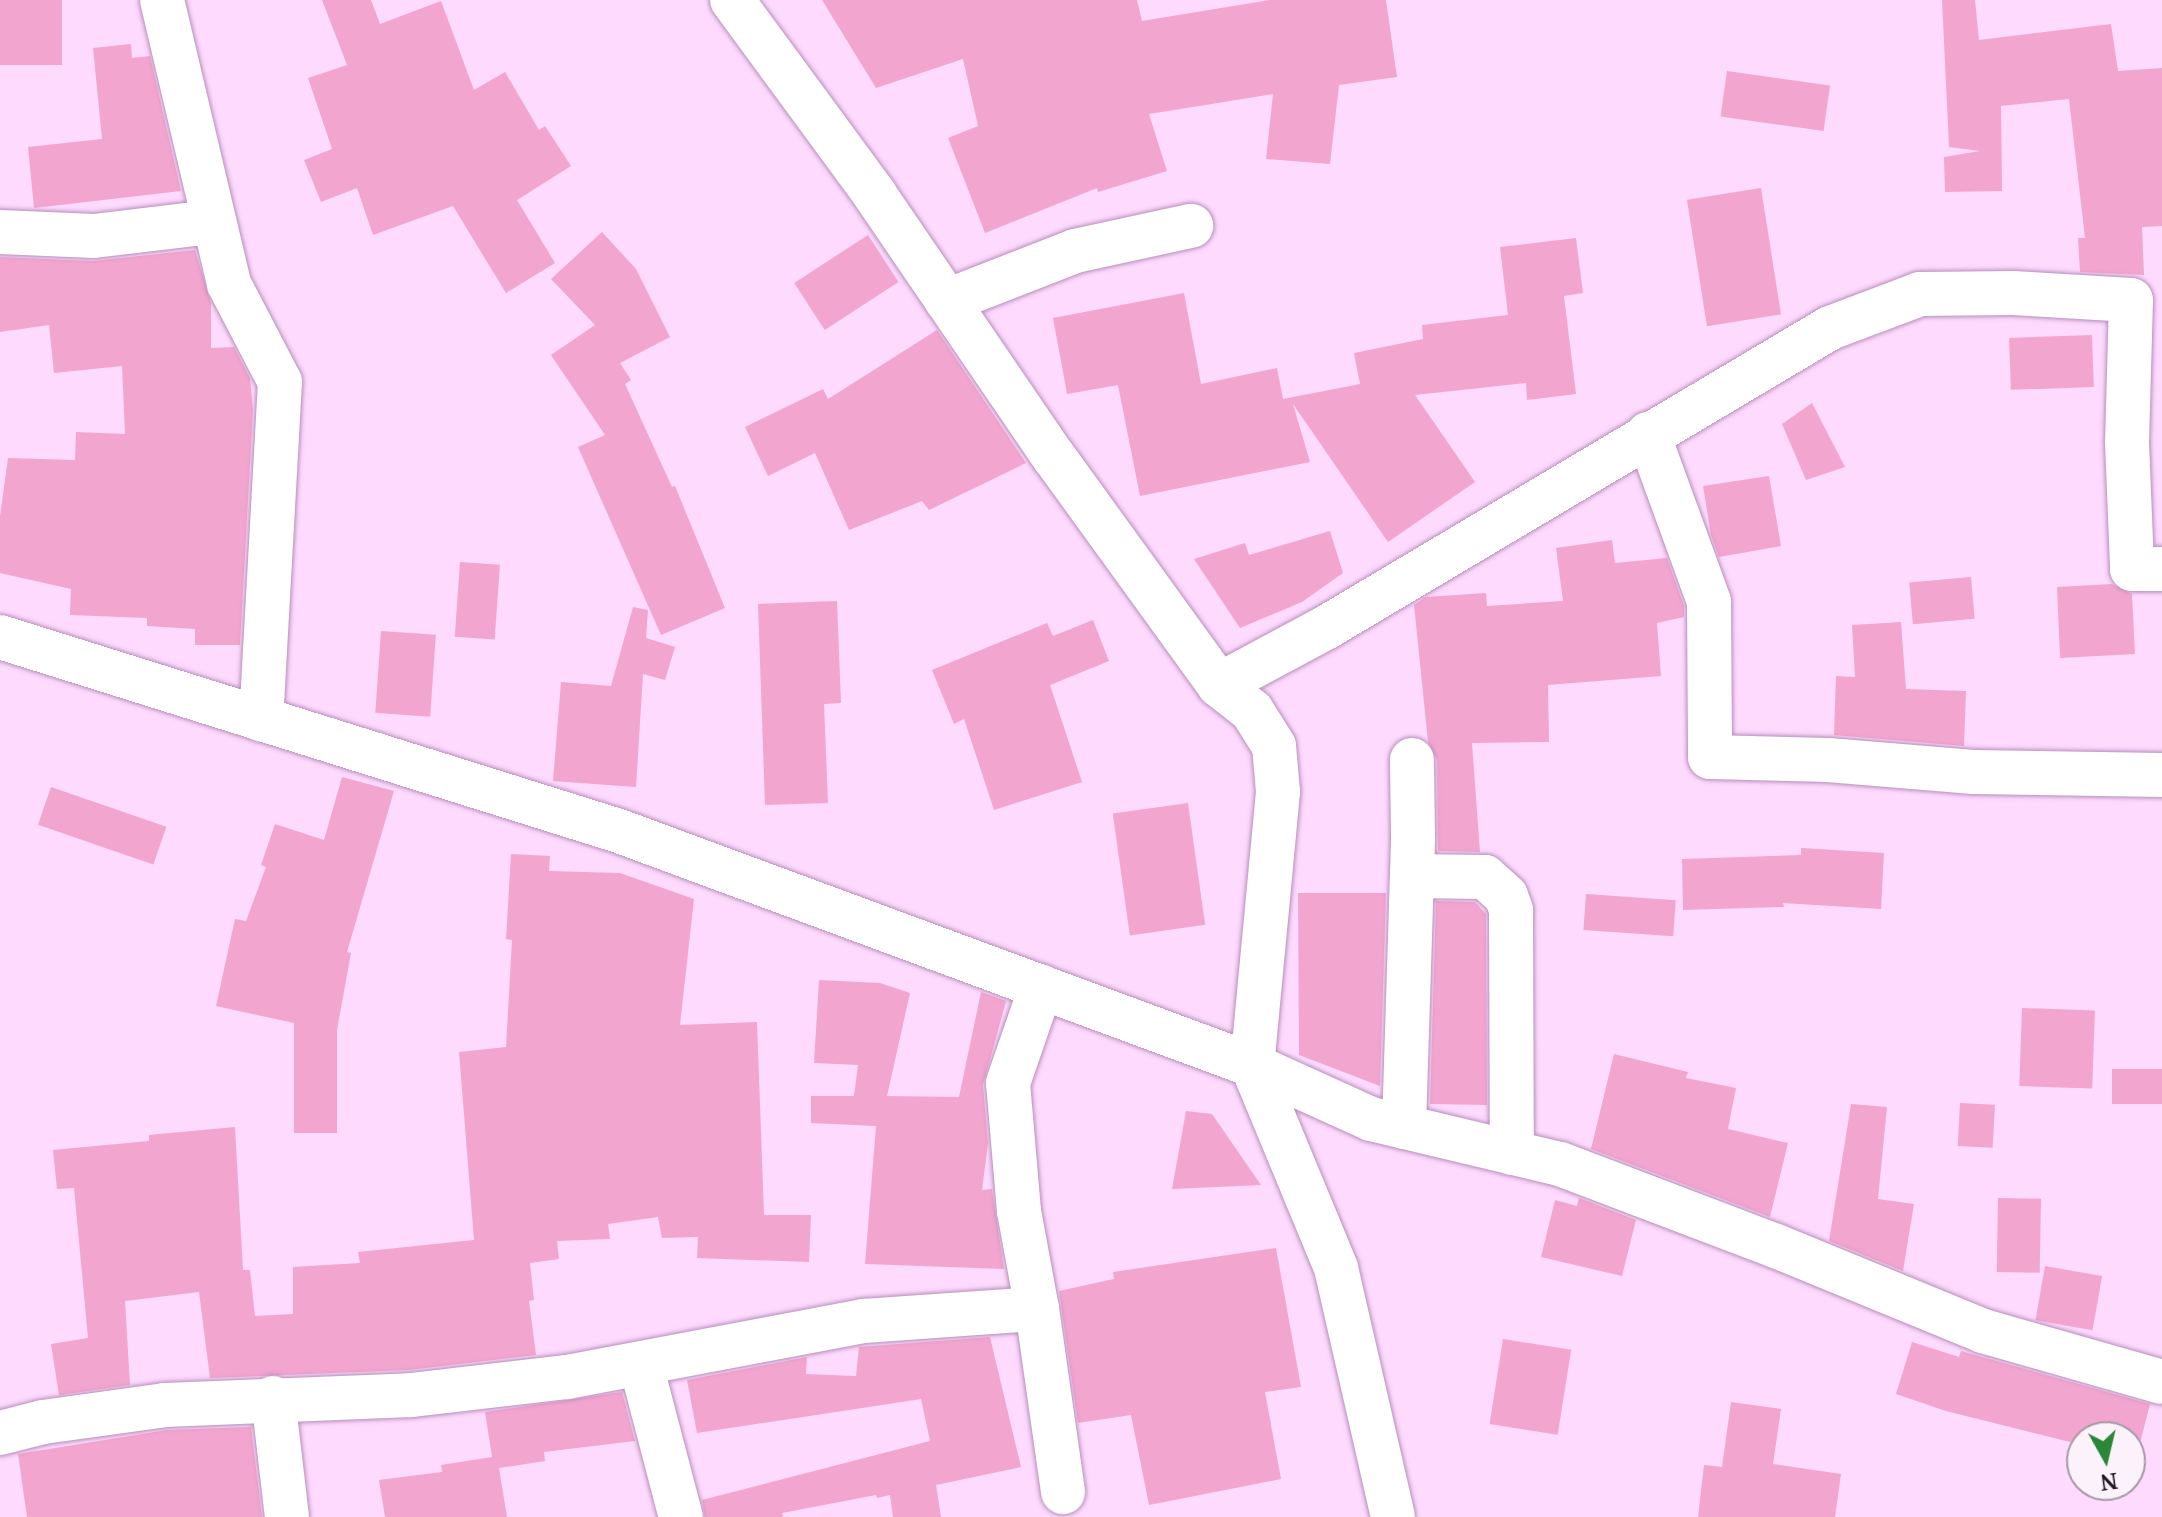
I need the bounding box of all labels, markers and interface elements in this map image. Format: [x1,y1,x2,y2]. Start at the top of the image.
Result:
north arrow [2066,1421,2146,1501]
text: N [2098,1467,2120,1499]

